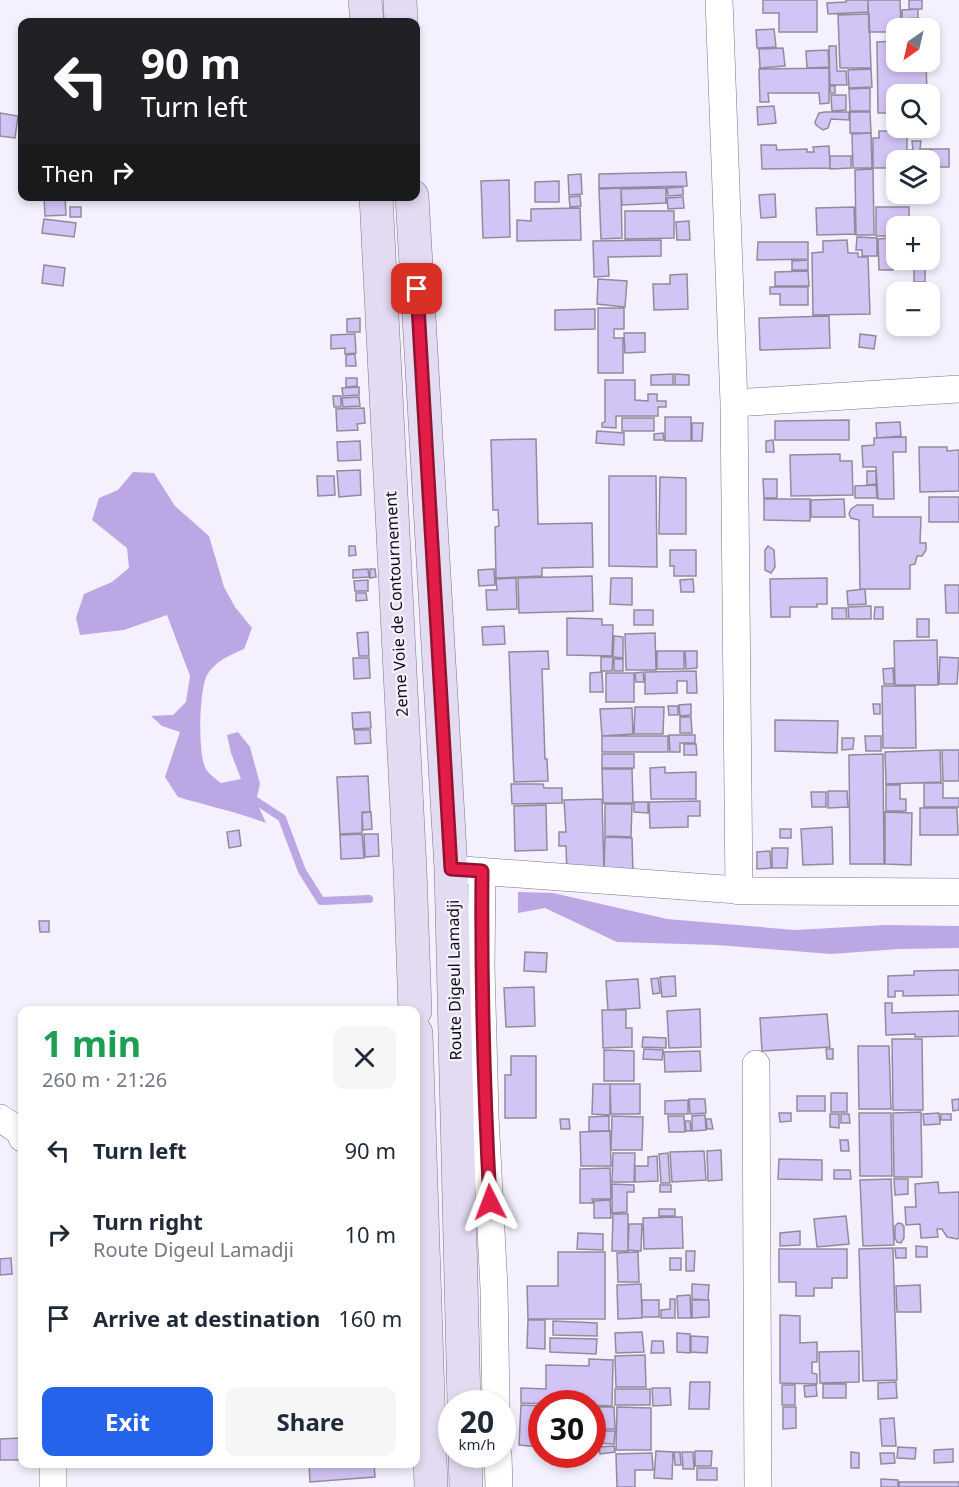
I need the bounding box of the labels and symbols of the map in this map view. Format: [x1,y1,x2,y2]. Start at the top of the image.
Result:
north arrow [886,18,940,72]
pin [391,263,442,314]
street label: 2eme Voie de Contournement [379,490,413,717]
street label: Route Digeul Lamadji [442,899,466,1061]
position arrow [458,1170,522,1234]
speed limit sign: 30 [528,1390,606,1468]

